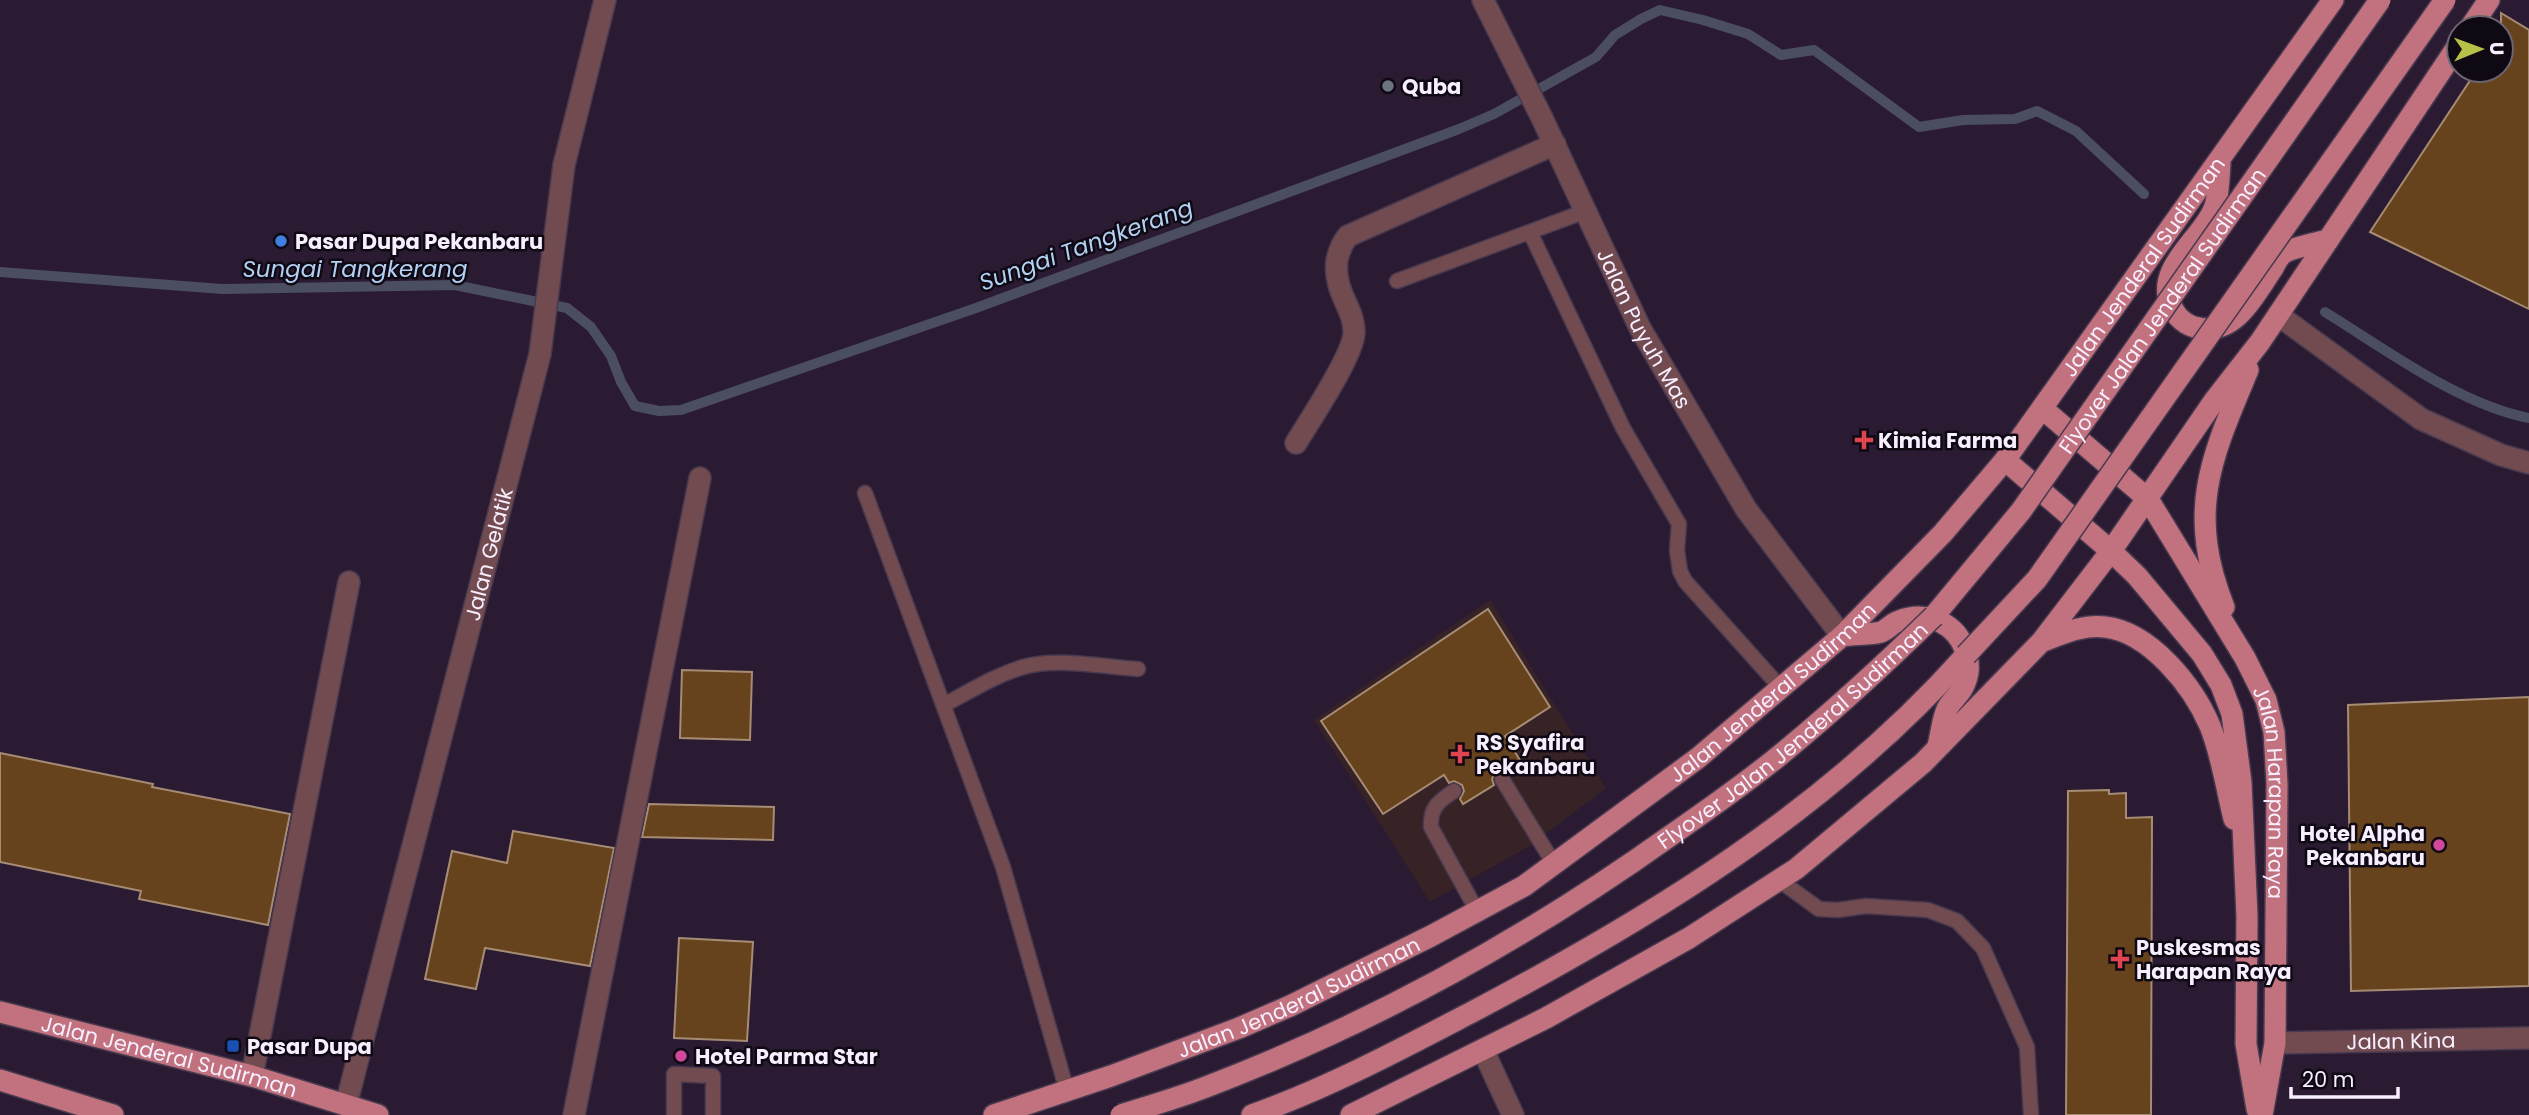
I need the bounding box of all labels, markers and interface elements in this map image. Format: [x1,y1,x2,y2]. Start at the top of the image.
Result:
north arrow [2445,14,2515,84]
text: U [2483,42,2510,56]
place label: Quba [1402,72,1461,101]
marker: Quba [1380,78,1396,94]
street label: Jalan Jenderal Sudirman [2055,151,2231,382]
street label: Flyover Jalan Jenderal Sudirman [2051,162,2272,459]
water label: Sungai Tangkerang [975,191,1197,299]
place label: Pasar Dupa Pekanbaru [295,227,543,256]
marker: Pasar Dupa Pekanbaru [273,233,289,249]
street label: Jalan Puyuh Mas [1590,244,1698,414]
water label: Sungai Tangkerang [242,253,468,285]
place label: Kimia Farma [1878,426,2017,455]
marker: Kimia Farma [1856,432,1872,448]
street label: Jalan Gelatik [457,484,519,624]
street label: Jalan Jenderal Sudirman [1663,595,1882,789]
street label: Flyover Jalan Jenderal Sudirman [1651,615,1934,855]
street label: Jalan Harapan Raya [2246,680,2292,899]
place label: RS Syafira Pekanbaru [1476,728,1595,781]
marker: RS Syafira Pekanbaru [1450,744,1470,764]
place label: Hotel Alpha Pekanbaru [2300,819,2425,872]
marker: Hotel Alpha Pekanbaru [2431,837,2447,853]
street label: Jalan Jenderal Sudirman [1173,929,1425,1064]
place label: Puskesmas Harapan Raya [2136,933,2291,986]
marker: Puskesmas Harapan Raya [2110,949,2130,969]
street label: Jalan Jenderal Sudirman [38,1009,301,1104]
street label: Jalan Kina [2346,1025,2456,1056]
place label: Pasar Dupa [247,1032,372,1061]
marker: Pasar Dupa [225,1038,241,1054]
place label: Hotel Parma Star [695,1042,878,1071]
marker: Hotel Parma Star [673,1048,689,1064]
scale bar [2291,1056,2398,1100]
text: 20 m [2302,1065,2355,1094]

